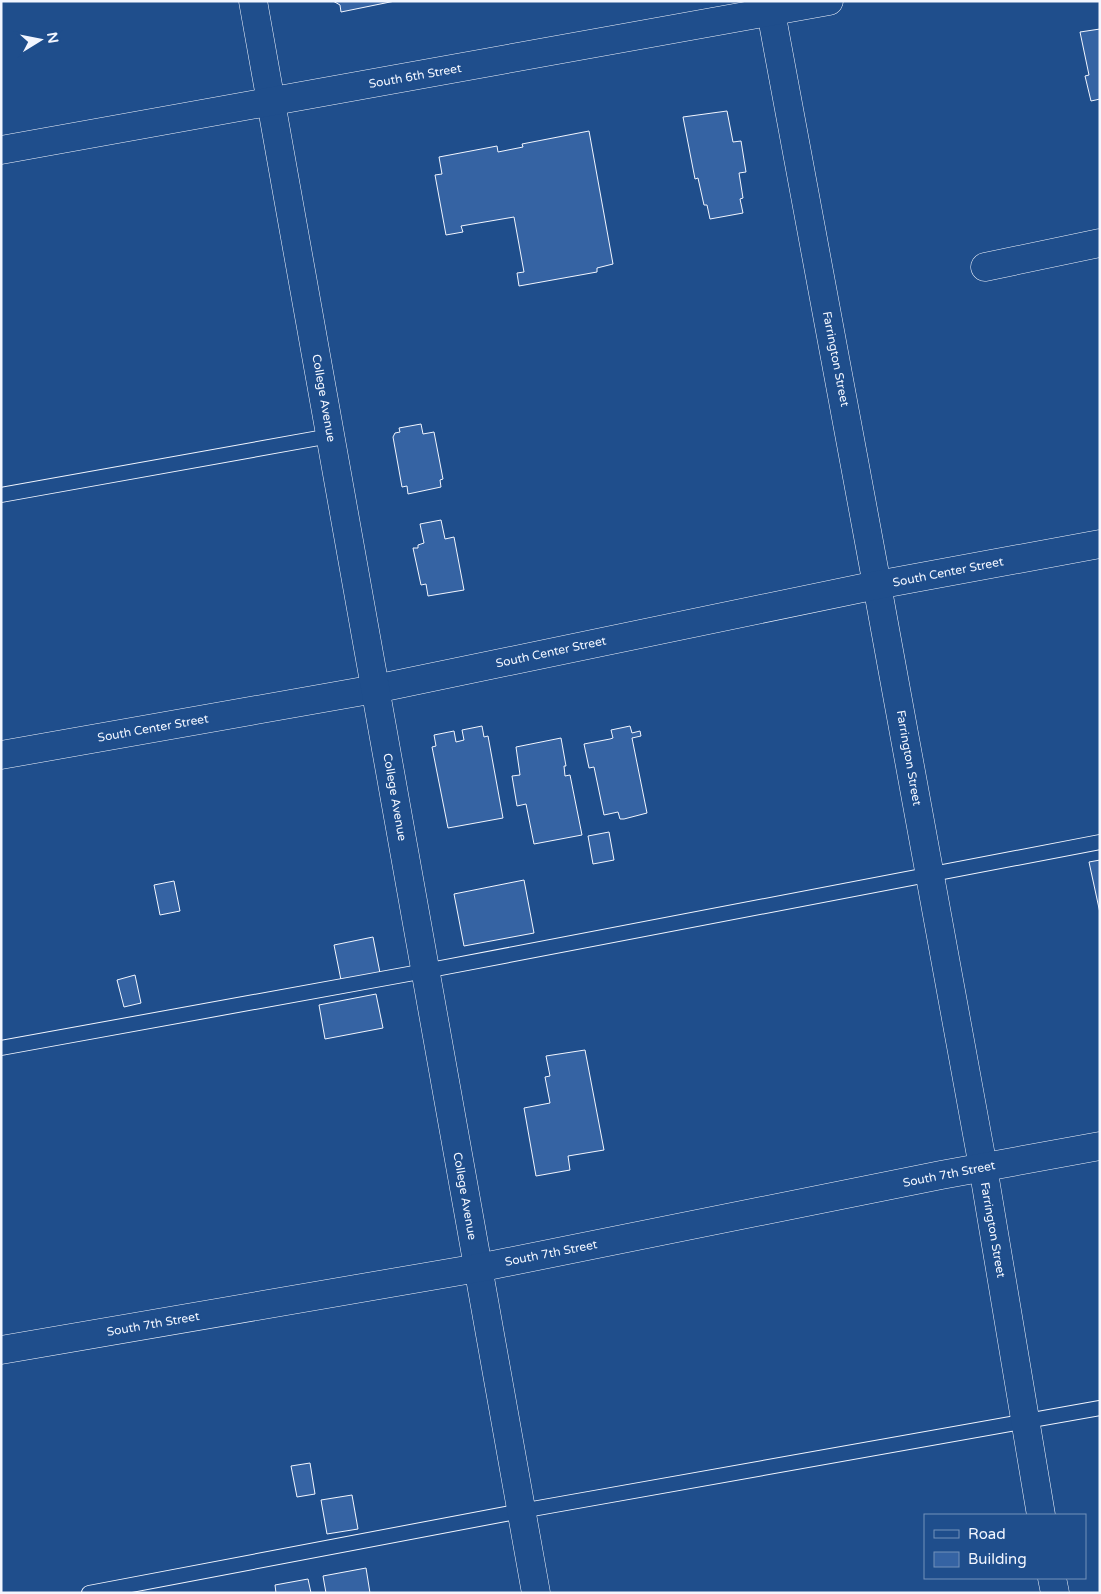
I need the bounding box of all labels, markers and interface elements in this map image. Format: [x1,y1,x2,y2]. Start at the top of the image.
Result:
north arrow [15,15,65,65]
text: N [43,31,62,45]
street label: South 6th Street [368,61,463,91]
street label: Farrington Street [820,310,852,408]
street label: College Avenue [309,353,339,443]
street label: South Center Street [891,554,1005,590]
street label: South Center Street [495,633,608,671]
street label: Farrington Street [894,709,924,807]
street label: South Center Street [96,711,210,745]
street label: College Avenue [380,752,410,842]
street label: College Avenue [450,1151,480,1241]
street label: South 7th Street [902,1158,997,1190]
street label: Farrington Street [978,1181,1008,1279]
street label: South 7th Street [504,1237,599,1269]
street label: South 7th Street [106,1309,201,1339]
legend [924,1514,1086,1579]
text: Road [968,1525,1006,1543]
text: Building [968,1550,1027,1568]

